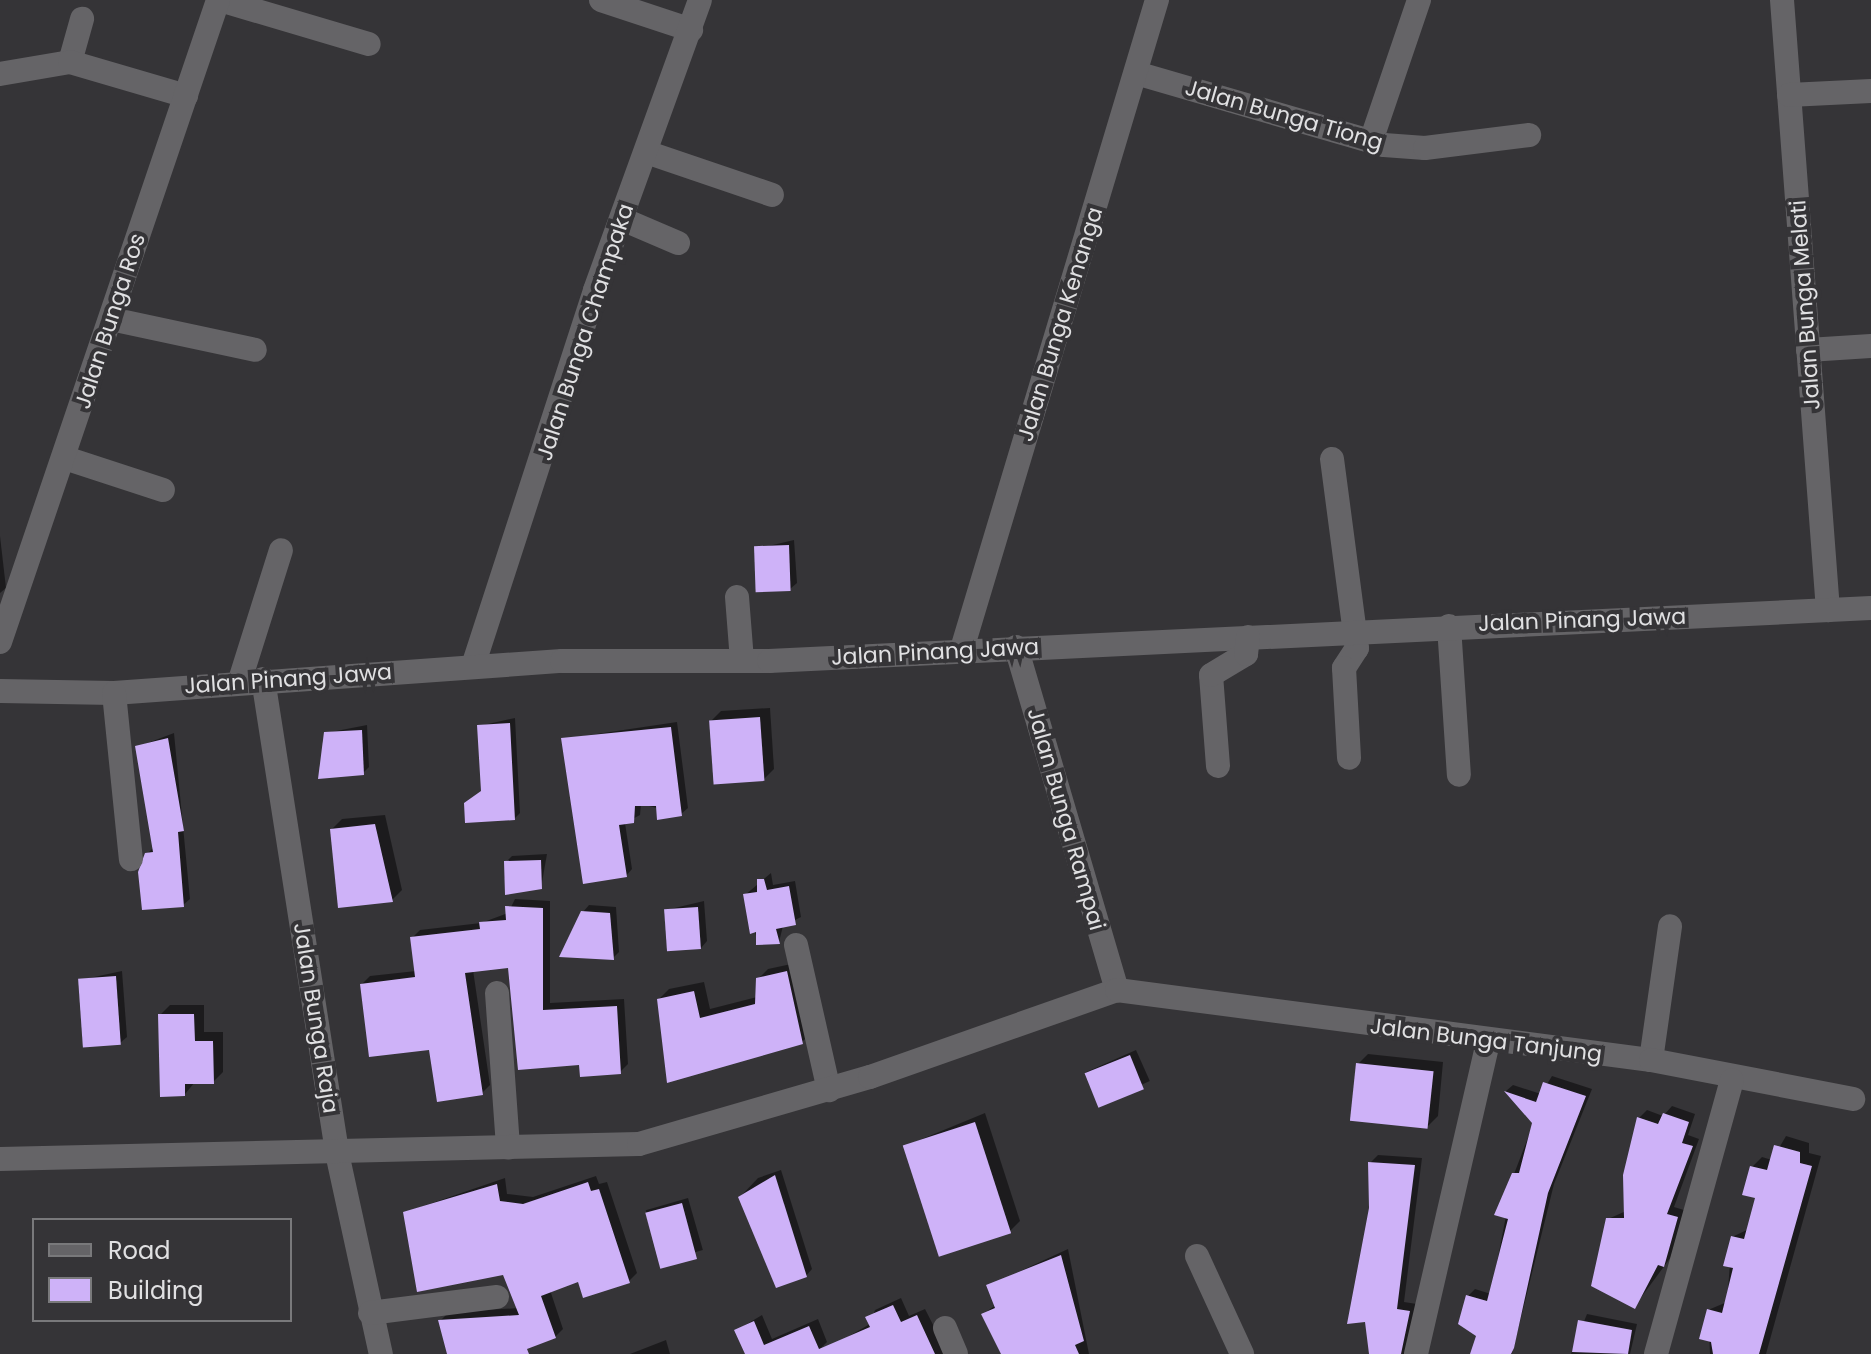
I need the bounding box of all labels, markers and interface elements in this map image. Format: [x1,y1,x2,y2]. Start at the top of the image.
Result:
street label: Jalan Bunga Tiong [1182,74,1386,156]
street label: Jalan Bunga Melati [1784,199,1826,411]
street label: Jalan Bunga Champaka [531,200,639,464]
street label: Jalan Bunga Kenanga [1012,204,1108,444]
street label: Jalan Bunga Ros [69,230,151,412]
street label: Jalan Pinang Jawa [1478,603,1686,637]
street label: Jalan Pinang Jawa [830,633,1040,671]
street label: Jalan Pinang Jawa [183,659,393,699]
street label: Jalan Bunga Rampai [1022,705,1110,933]
street label: Jalan Bunga Raja [288,921,344,1115]
street label: Jalan Bunga Tanjung [1369,1013,1603,1067]
legend [32,1218,292,1322]
text: Road [108,1234,170,1267]
text: Building [108,1274,204,1307]

